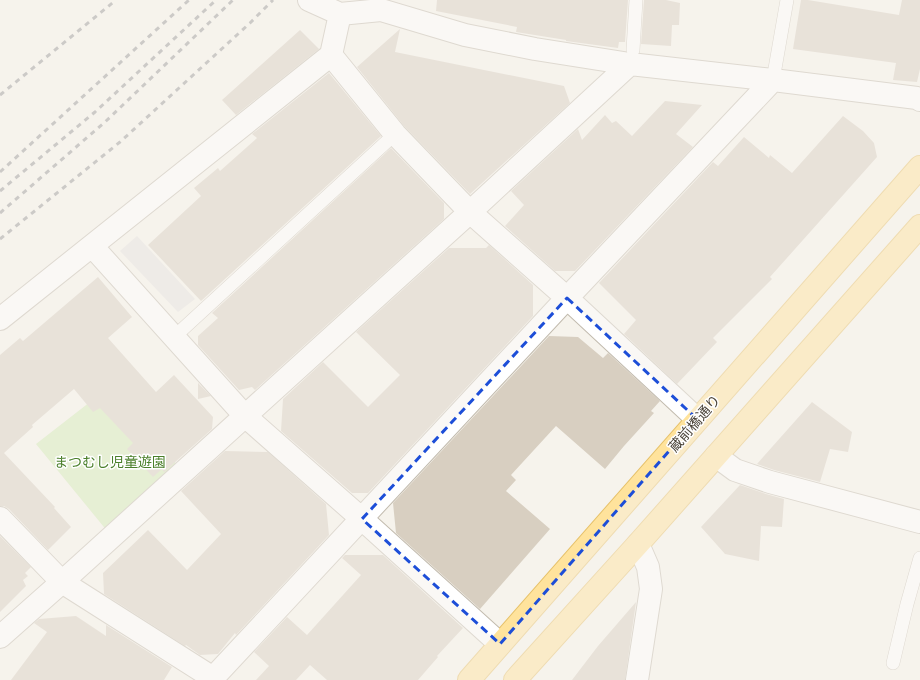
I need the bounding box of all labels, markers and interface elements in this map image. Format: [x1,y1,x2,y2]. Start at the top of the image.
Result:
street label: 蔵前橋通り [664,390,724,456]
park label: まつむし児童遊園 [54,452,166,471]

